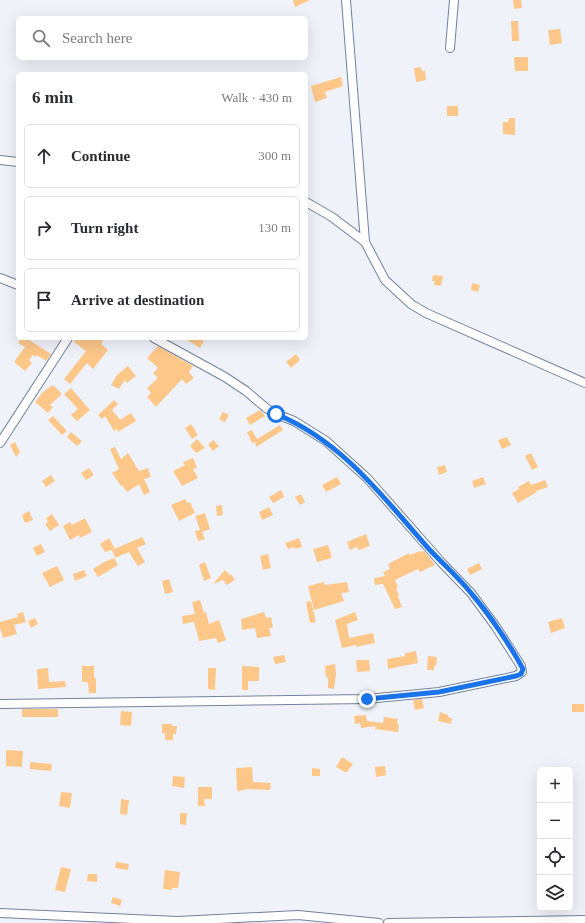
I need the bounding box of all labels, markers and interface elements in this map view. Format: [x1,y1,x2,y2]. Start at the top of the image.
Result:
search box [16,16,308,60]
icon: search [30,27,52,49]
text: Search here [62,30,132,46]
text: 6 min [32,88,73,107]
text: Walk · 430 m [221,90,292,105]
icon: ahead [33,145,55,167]
text: Continue [71,148,130,164]
text: 300 m [258,148,291,163]
icon: right [33,217,55,239]
text: Turn right [71,220,138,236]
text: 130 m [258,220,291,235]
icon: arrive [33,289,55,311]
text: Arrive at destination [71,292,204,308]
route start [267,405,285,423]
route end [358,690,376,708]
map controls [537,767,573,911]
button: + [537,767,573,803]
button: − [537,803,573,839]
button: locate [537,839,573,875]
button: layers [537,875,573,911]

